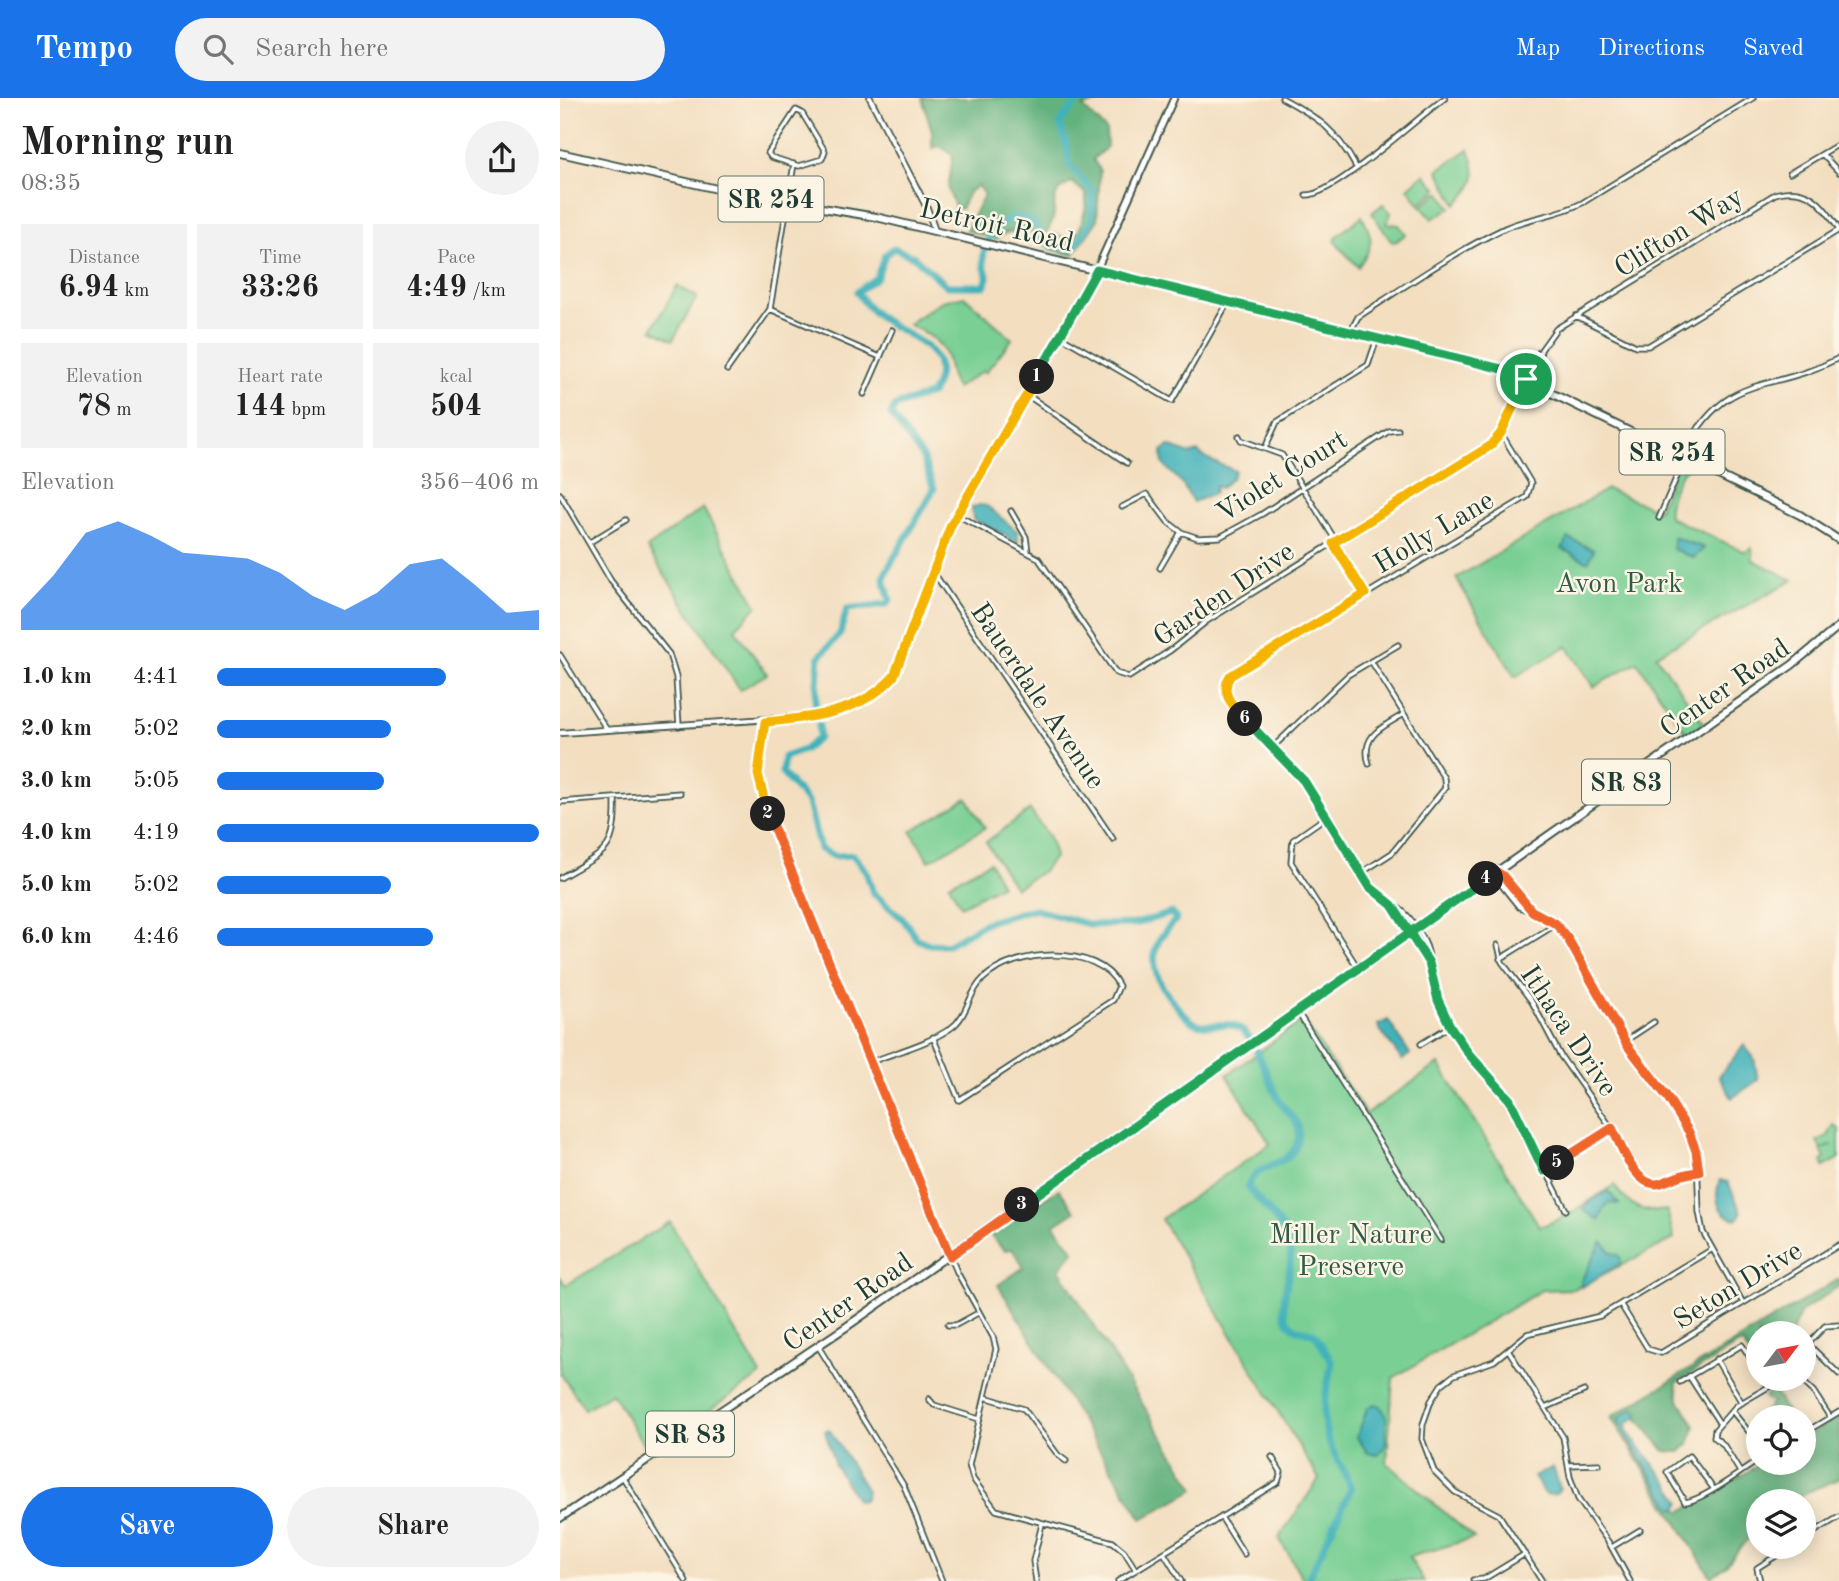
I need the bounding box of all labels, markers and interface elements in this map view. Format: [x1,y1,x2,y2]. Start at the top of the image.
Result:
search box [175,18,665,81]
icon: search [199,30,237,68]
text: Tempo [35,33,133,66]
text: Search here [255,36,388,62]
text: Map [1516,37,1560,61]
text: Directions [1598,37,1705,61]
text: Saved [1743,37,1804,61]
button: share [465,121,539,195]
text: Morning run [21,125,234,163]
text: 08:35 [21,172,81,195]
road number: SR 254 [718,176,824,222]
street label: Clifton Way [1610,183,1749,284]
street label: Detroit Road [916,196,1076,258]
text: Distance [68,249,140,268]
text: Time [259,249,301,268]
text: Pace [437,249,475,268]
text: 6.94 [59,273,119,303]
text: 33:26 [241,273,319,303]
text: 4:49 [406,273,467,303]
text: km [119,282,149,301]
text: /km [467,282,506,301]
pin [1496,349,1556,409]
pin: 1 [1020,360,1054,394]
icon: arrive [1507,360,1545,398]
text: 1 [1031,367,1042,386]
text: Elevation [65,368,143,387]
text: Heart rate [237,368,323,387]
text: kcal [440,368,472,387]
text: 78 [76,392,111,422]
text: 144 [234,392,286,422]
text: 504 [430,392,482,422]
text: m [111,401,132,420]
text: bpm [286,401,326,420]
street label: Violet Court [1212,426,1353,529]
road number: SR 254 [1620,430,1724,474]
text: Elevation [21,471,115,494]
text: 356–406 m [420,471,539,494]
street label: Holly Lane [1370,487,1499,580]
street label: Garden Drive [1149,538,1300,653]
park label: Avon Park [1555,571,1683,599]
street label: Bauerdale Avenue [964,598,1109,795]
street label: Center Road [1656,635,1796,744]
text: 1.0 km [21,665,92,688]
text: 4:41 [133,665,179,688]
pin: 6 [1228,702,1262,736]
text: 6 [1239,709,1250,728]
text: 2.0 km [21,717,92,740]
text: 5:02 [133,717,179,740]
road number: SR 83 [1582,760,1670,804]
text: 3.0 km [21,769,92,792]
text: 5:05 [133,769,179,792]
pin: 2 [750,796,786,832]
text: 2 [762,804,773,823]
text: 4.0 km [21,821,92,844]
text: 4:19 [133,821,179,844]
pin: 4 [1468,862,1504,896]
text: 4 [1480,869,1491,888]
text: 5.0 km [21,873,92,896]
text: 5:02 [133,873,179,896]
text: 6.0 km [21,925,92,948]
text: 4:46 [133,925,179,948]
street label: Ithaca Drive [1514,961,1621,1102]
pin: 5 [1539,1146,1574,1180]
text: 5 [1551,1153,1562,1172]
pin: 3 [1004,1188,1040,1222]
text: 3 [1016,1195,1027,1214]
park label: Miller Nature Preserve [1270,1222,1432,1282]
street label: Seton Drive [1670,1237,1808,1336]
street label: Center Road [779,1249,919,1358]
north arrow [1746,1321,1816,1391]
map controls [1746,1321,1816,1559]
button: locate [1746,1405,1816,1475]
road number: SR 83 [646,1412,734,1456]
button: Save [21,1487,273,1567]
button: Share [287,1487,539,1567]
button: layers [1746,1489,1816,1559]

